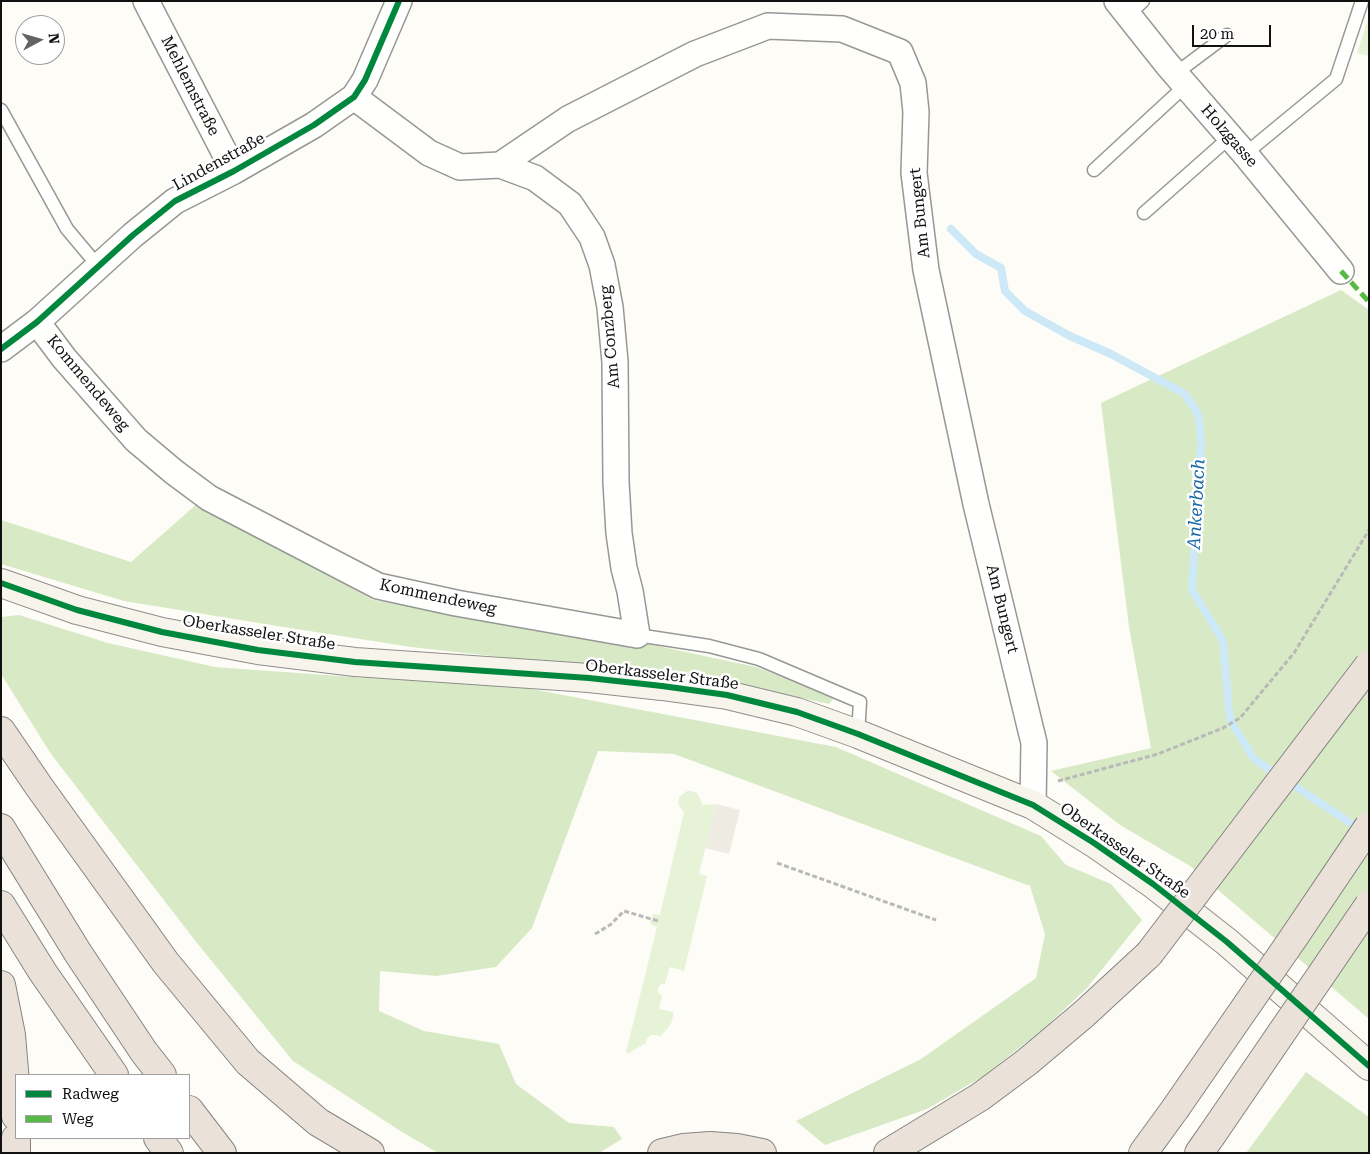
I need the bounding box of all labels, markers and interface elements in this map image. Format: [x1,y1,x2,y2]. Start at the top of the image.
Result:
north arrow [15,15,65,65]
scale bar [1195,15,1274,47]
text: 20 m [1200,25,1234,43]
text: N [45,32,62,45]
street label: Mehlemstraße [157,33,223,139]
street label: Holzgasse [1197,101,1261,171]
street label: Lindenstraße [170,129,268,195]
street label: Am Bungert [906,167,934,259]
street label: Am Conzberg [596,285,624,389]
street label: Kommendeweg [42,331,134,435]
water label: Ankerbach [1184,458,1210,550]
street label: Am Bungert [982,563,1022,655]
street label: Kommendeweg [378,575,498,619]
street label: Oberkasseler Straße [181,611,337,655]
street label: Oberkasseler Straße [584,656,740,694]
street label: Oberkasseler Straße [1056,799,1194,903]
legend [15,1074,190,1139]
text: Radweg [62,1085,119,1103]
text: Weg [62,1110,93,1128]

